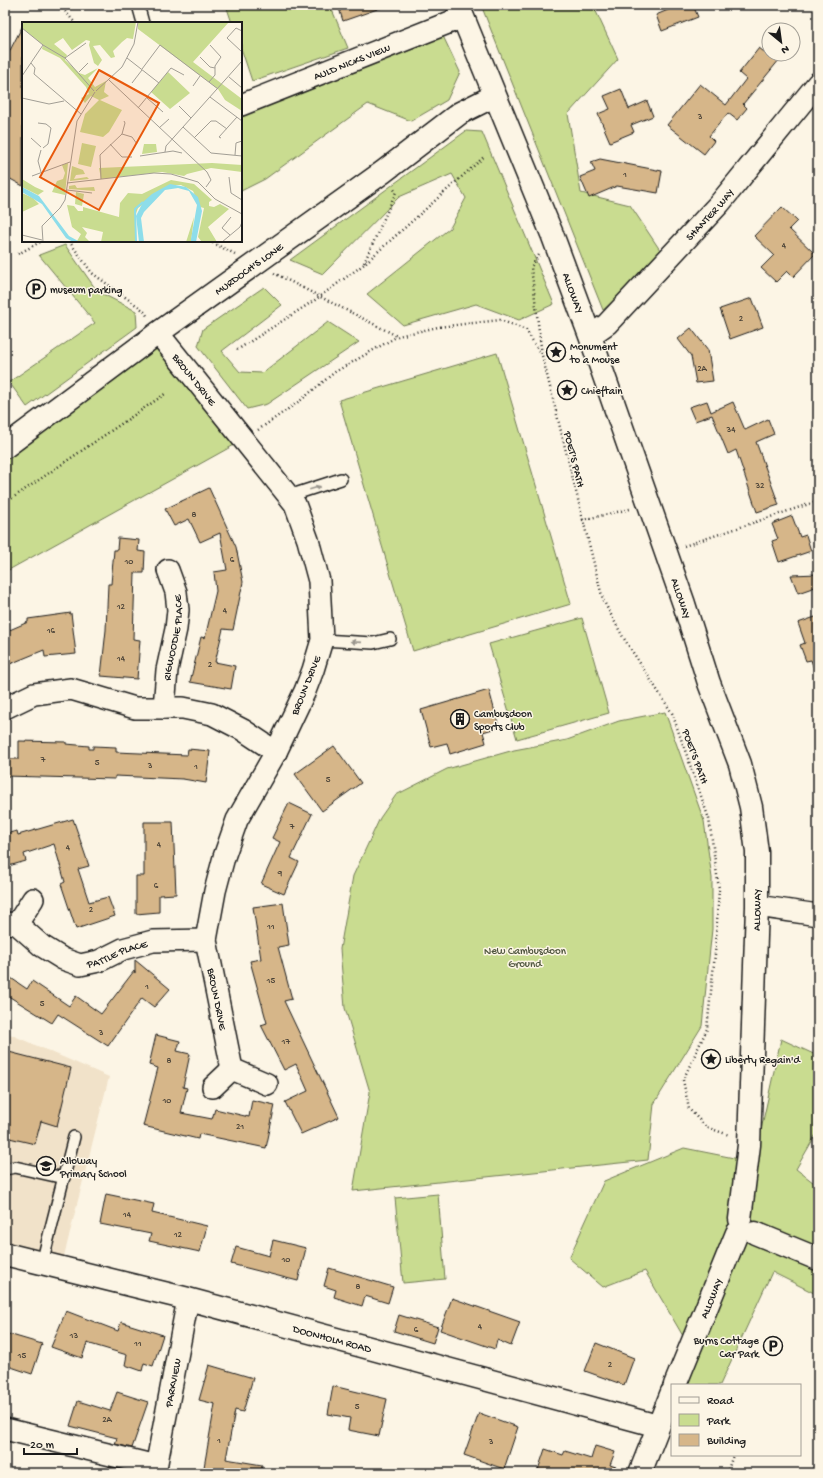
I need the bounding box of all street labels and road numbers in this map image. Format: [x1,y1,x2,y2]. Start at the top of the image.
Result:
street label: AULD NICKS VIEW [312,42,392,84]
street label: SHANTER WAY [684,187,737,244]
street label: MURDOCH'S LONE [213,241,287,298]
street label: ALLOWAY [559,271,585,315]
street label: BROUN DRIVE [168,351,218,409]
street label: POET'S PATH [560,429,586,489]
street label: ALLOWAY [667,577,692,620]
street label: RIGWOODIE PLACE [162,593,186,681]
street label: BROUN DRIVE [289,653,325,718]
street label: POET'S PATH [678,727,710,786]
street label: ALLOWAY [752,889,764,931]
street label: PATTLE PLACE [85,938,150,972]
street label: BROUN DRIVE [204,966,228,1032]
street label: ALLOWAY [699,1277,726,1321]
street label: DOONHOLM ROAD [290,1323,373,1356]
street label: PARKVIEW [163,1358,185,1409]

